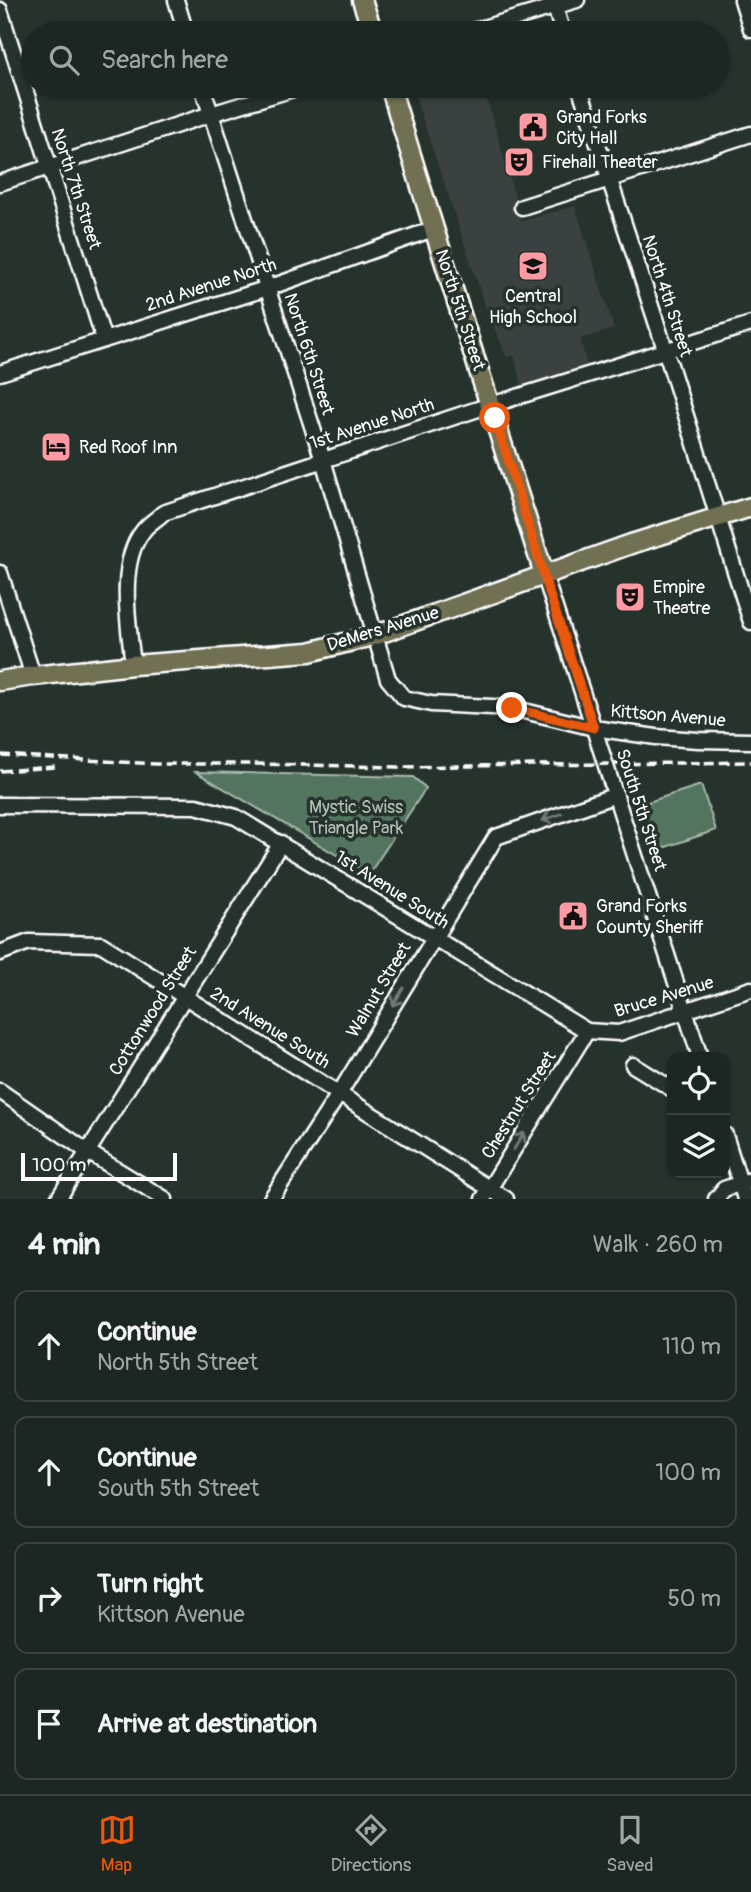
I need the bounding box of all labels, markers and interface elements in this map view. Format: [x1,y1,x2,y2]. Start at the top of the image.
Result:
search box [21,21,730,98]
icon: search [45,41,83,79]
text: Search here [101,44,228,76]
place label: Grand Forks City Hall [556,106,647,150]
public building icon: Grand Forks City Hall [516,110,550,144]
street label: North 7th Street [46,126,107,253]
theatre icon: Firehall Theater [502,145,536,179]
place label: Firehall Theater [542,151,659,174]
street label: North 4th Street [636,232,698,361]
street label: North 5th Street [430,247,491,374]
school or university icon: Central High School [516,249,550,283]
street label: 2nd Avenue North [143,253,279,317]
place label: Central High School [489,285,577,329]
street label: North 6th Street [278,290,340,419]
street label: 1st Avenue North [307,393,437,455]
route start [479,402,510,433]
hotel icon: Red Roof Inn [39,430,73,464]
place label: Red Roof Inn [79,436,177,459]
place label: Empire Theatre [653,576,710,620]
theatre icon: Empire Theatre [613,580,647,614]
street label: DeMers Avenue [324,601,442,657]
route end [496,692,527,723]
street label: Kittson Avenue [609,700,727,733]
street label: South 5th Street [610,746,672,875]
park label: Mystic Swiss Triangle Park [309,796,404,840]
one-way arrow [541,812,563,825]
street label: 1st Avenue South [331,846,453,934]
place label: Grand Forks County Sheriff [596,895,704,939]
public building icon: Grand Forks County Sheriff [556,899,590,933]
street label: Walnut Street [342,937,417,1042]
street label: Cottonwood Street [104,942,202,1080]
street label: Bruce Avenue [611,971,717,1023]
street label: 2nd Avenue South [206,982,334,1074]
one-way arrow [391,986,405,1006]
street label: Chestnut Street [477,1046,562,1163]
map controls [667,1052,730,1178]
button: locate [667,1052,730,1115]
button: layers [667,1115,730,1178]
one-way arrow [512,1132,527,1151]
scale bar [21,1150,177,1182]
text: 100 m [32,1153,86,1177]
text: 4 min [28,1226,101,1263]
text: Walk · 260 m [593,1230,723,1259]
text: Continue [97,1316,197,1348]
icon: ahead [30,1327,68,1365]
text: 110 m [662,1332,721,1361]
text: North 5th Street [97,1348,258,1377]
text: Continue [97,1442,197,1474]
icon: ahead [30,1453,68,1491]
text: 100 m [655,1458,721,1487]
text: South 5th Street [97,1474,259,1503]
text: Turn right [97,1568,203,1600]
icon: right [30,1579,68,1617]
text: 50 m [667,1584,721,1613]
text: Kittson Avenue [97,1600,245,1629]
icon: arrive [30,1705,68,1743]
text: Arrive at destination [97,1708,317,1740]
tab: Map [98,1811,136,1877]
tab: Directions [331,1811,411,1877]
tab: Saved [606,1811,653,1877]

